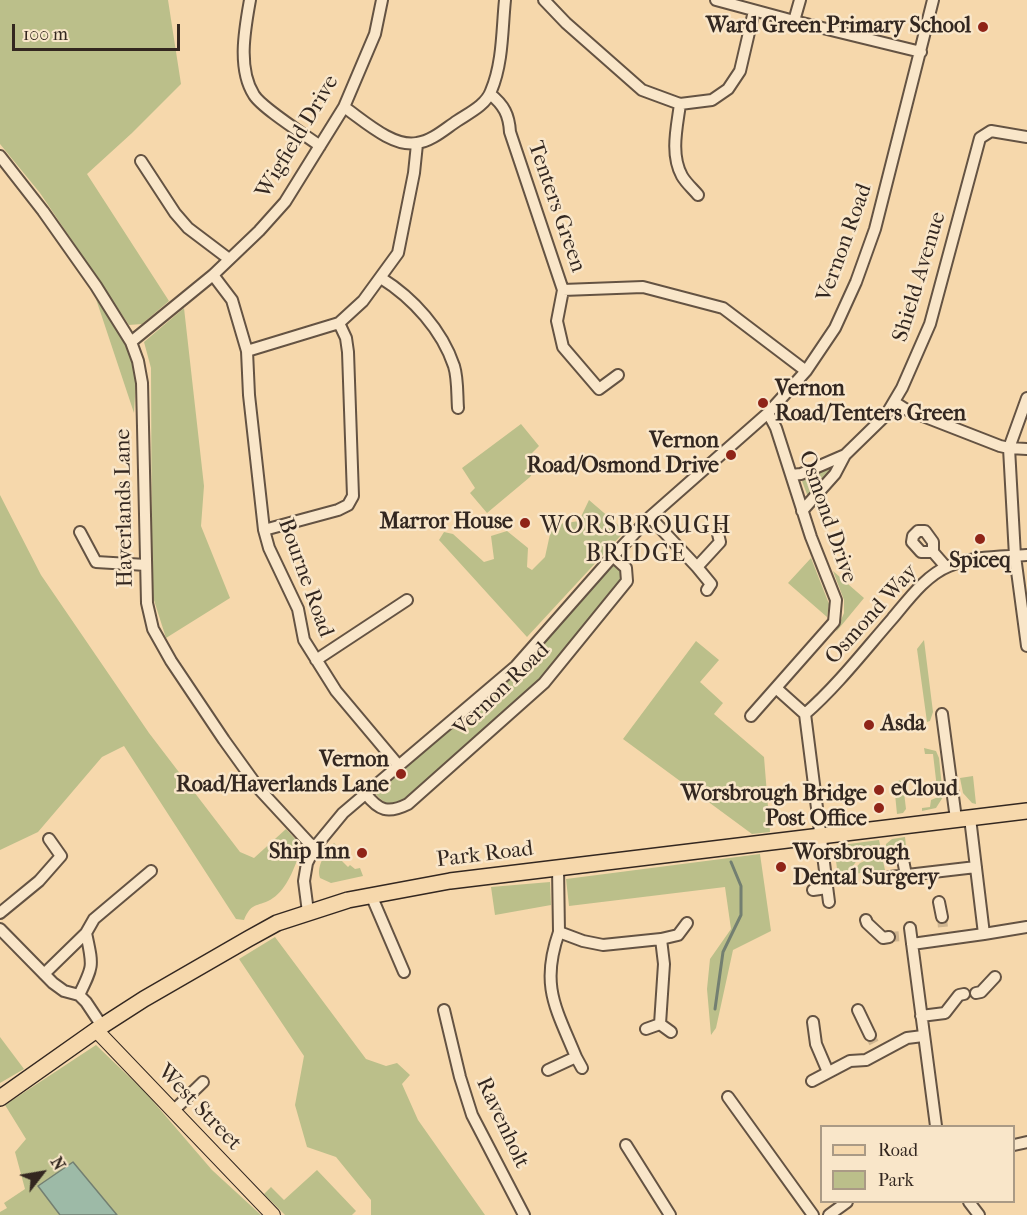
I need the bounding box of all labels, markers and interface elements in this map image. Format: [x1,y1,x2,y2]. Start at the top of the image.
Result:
scale bar [15,12,183,50]
place label: Ward Green Primary School [706,14,971,40]
marker: Ward Green Primary School [976,20,990,34]
text: 100 m [23,24,68,45]
street label: Wigfield Drive [251,71,345,203]
street label: Tenters Green [521,138,591,276]
street label: Vernon Road [811,180,879,306]
street label: Shield Avenue [888,209,952,345]
place label: Vernon Road/Tenters Green [775,377,966,428]
marker: Vernon Road/Tenters Green [756,396,770,410]
street label: Haverlands Lane [110,428,140,588]
place label: Vernon Road/Osmond Drive [527,429,719,481]
marker: Vernon Road/Osmond Drive [724,448,738,462]
street label: Osmond Drive [792,448,862,586]
place label: Marror House [380,510,513,536]
district label: WORSBROUGH BRIDGE [540,513,732,569]
street label: Bourne Road [271,515,339,641]
marker: Marror House [518,516,532,530]
marker: Spiceq [973,532,987,546]
place label: Spiceq [949,549,1011,575]
street label: Osmond Way [820,559,924,671]
street label: Vernon Road [448,638,556,742]
place label: Asda [881,712,926,738]
marker: Asda [862,718,876,732]
place label: Vernon Road/Haverlands Lane [176,748,389,800]
marker: Vernon Road/Haverlands Lane [394,767,408,781]
place label: eCloud [891,777,958,803]
place label: Worsbrough Bridge Post Office [681,782,867,834]
marker: eCloud [872,783,886,797]
marker: Worsbrough Bridge Post Office [872,801,886,815]
street label: Park Road [435,836,535,874]
place label: Ship Inn [269,840,350,866]
place label: Worsbrough Dental Surgery [793,841,939,892]
marker: Ship Inn [355,846,369,860]
marker: Worsbrough Dental Surgery [774,860,788,874]
street label: West Street [151,1059,247,1157]
street label: Ravenholt [469,1073,535,1173]
legend [820,1125,1015,1203]
text: Road [878,1140,918,1161]
north arrow [12,1143,72,1203]
text: N [47,1153,69,1174]
text: Park [878,1170,914,1191]

